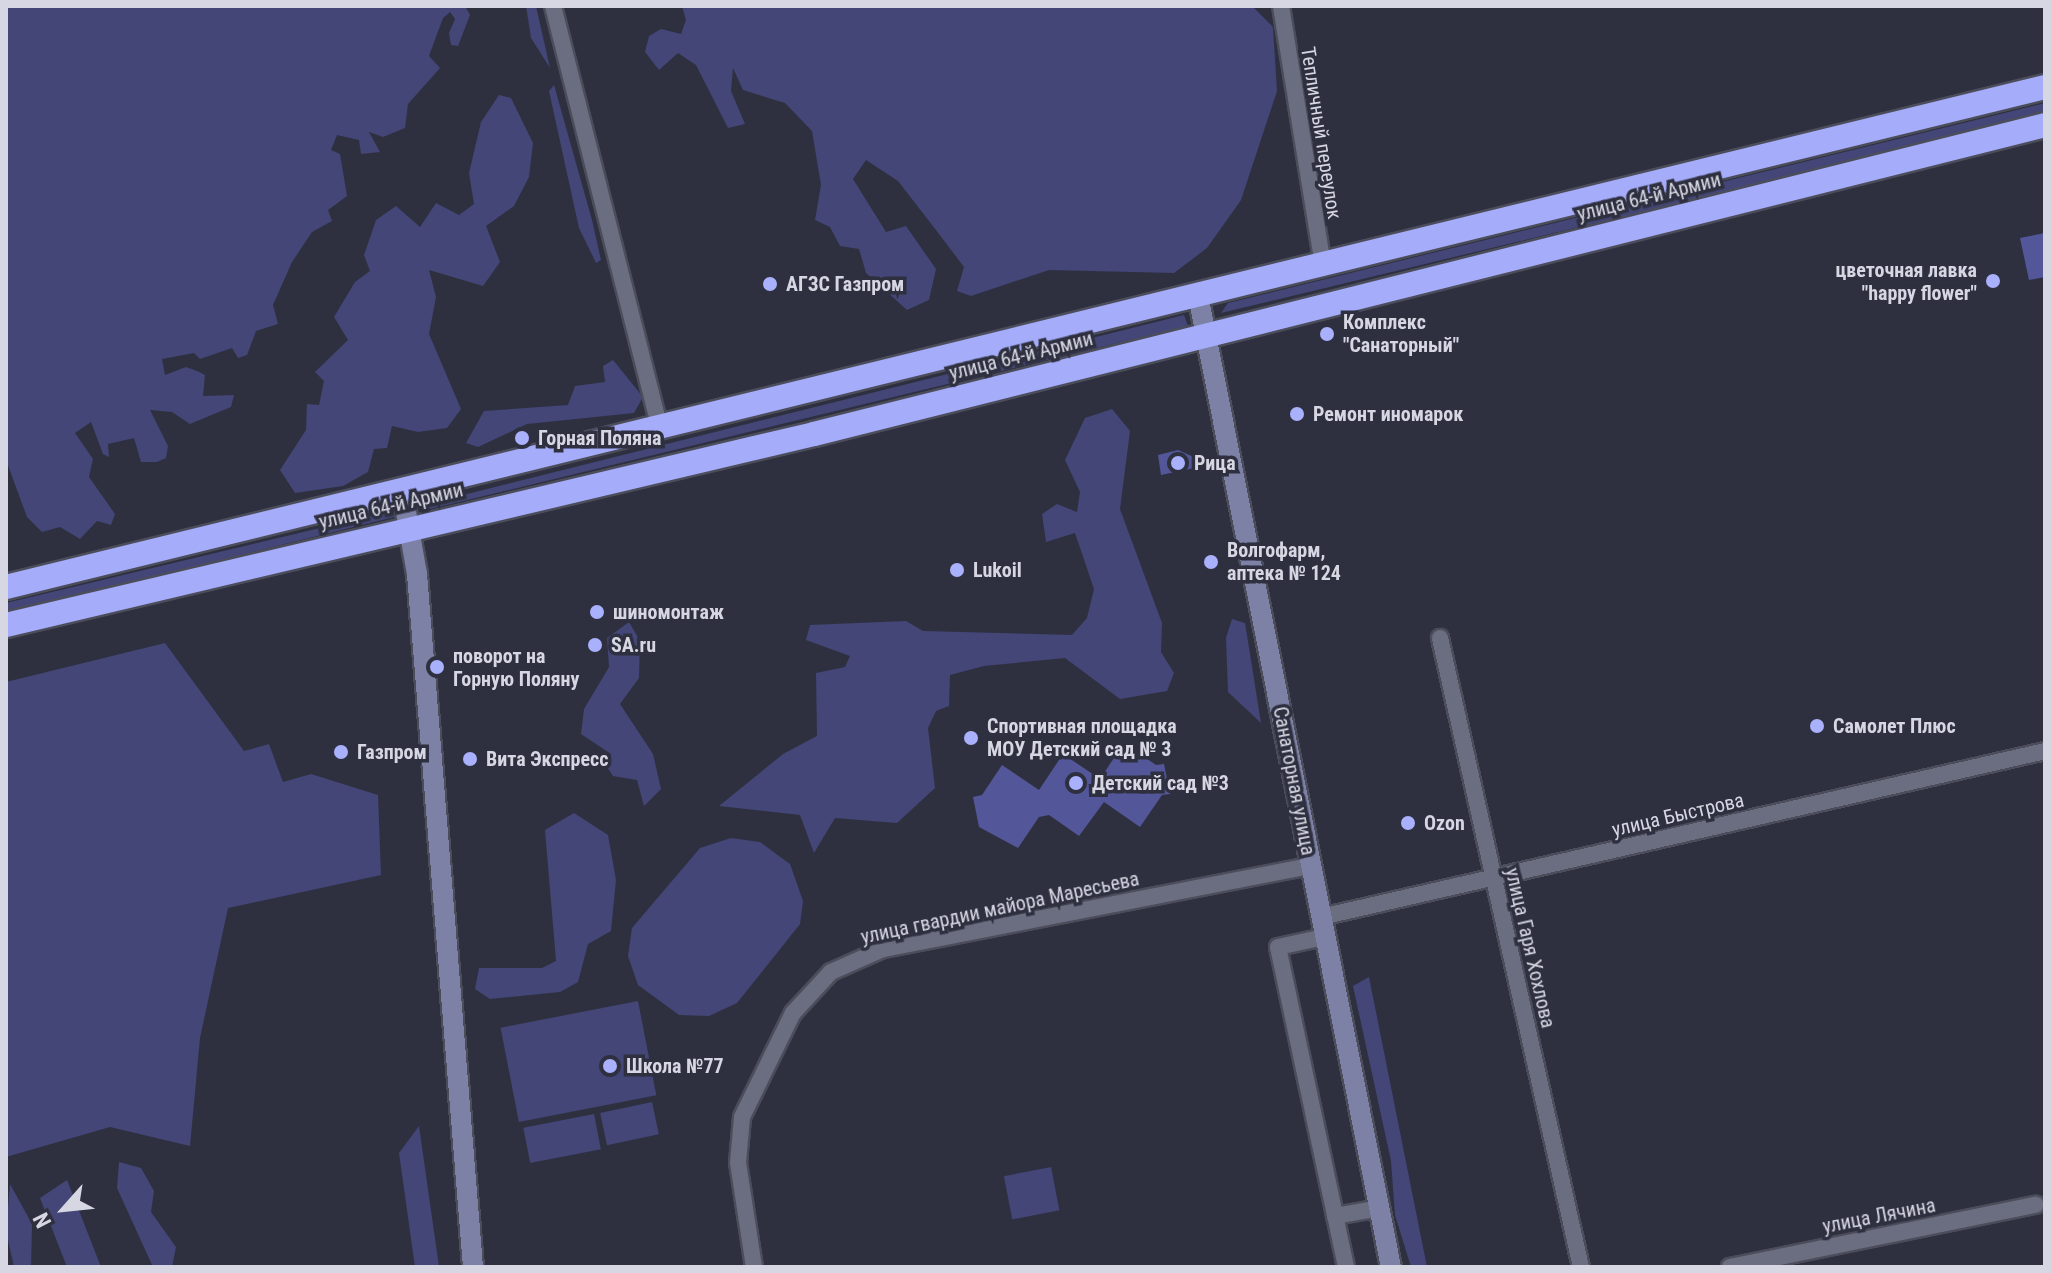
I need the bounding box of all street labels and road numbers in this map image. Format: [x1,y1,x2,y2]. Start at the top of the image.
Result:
street label: Тепличный переулок [1296,45,1346,221]
street label: улица 64-й Армии [1575,168,1723,226]
street label: улица 64-й Армии [947,327,1095,385]
street label: улица 64-й Армии [317,478,465,534]
street label: Санаторная улица [1268,705,1320,857]
street label: улица Быстрова [1610,788,1746,842]
street label: улица Гаря Хохлова [1500,866,1560,1030]
street label: улица гвардии майора Маресьева [859,867,1141,949]
street label: улица Лячина [1821,1193,1937,1239]

